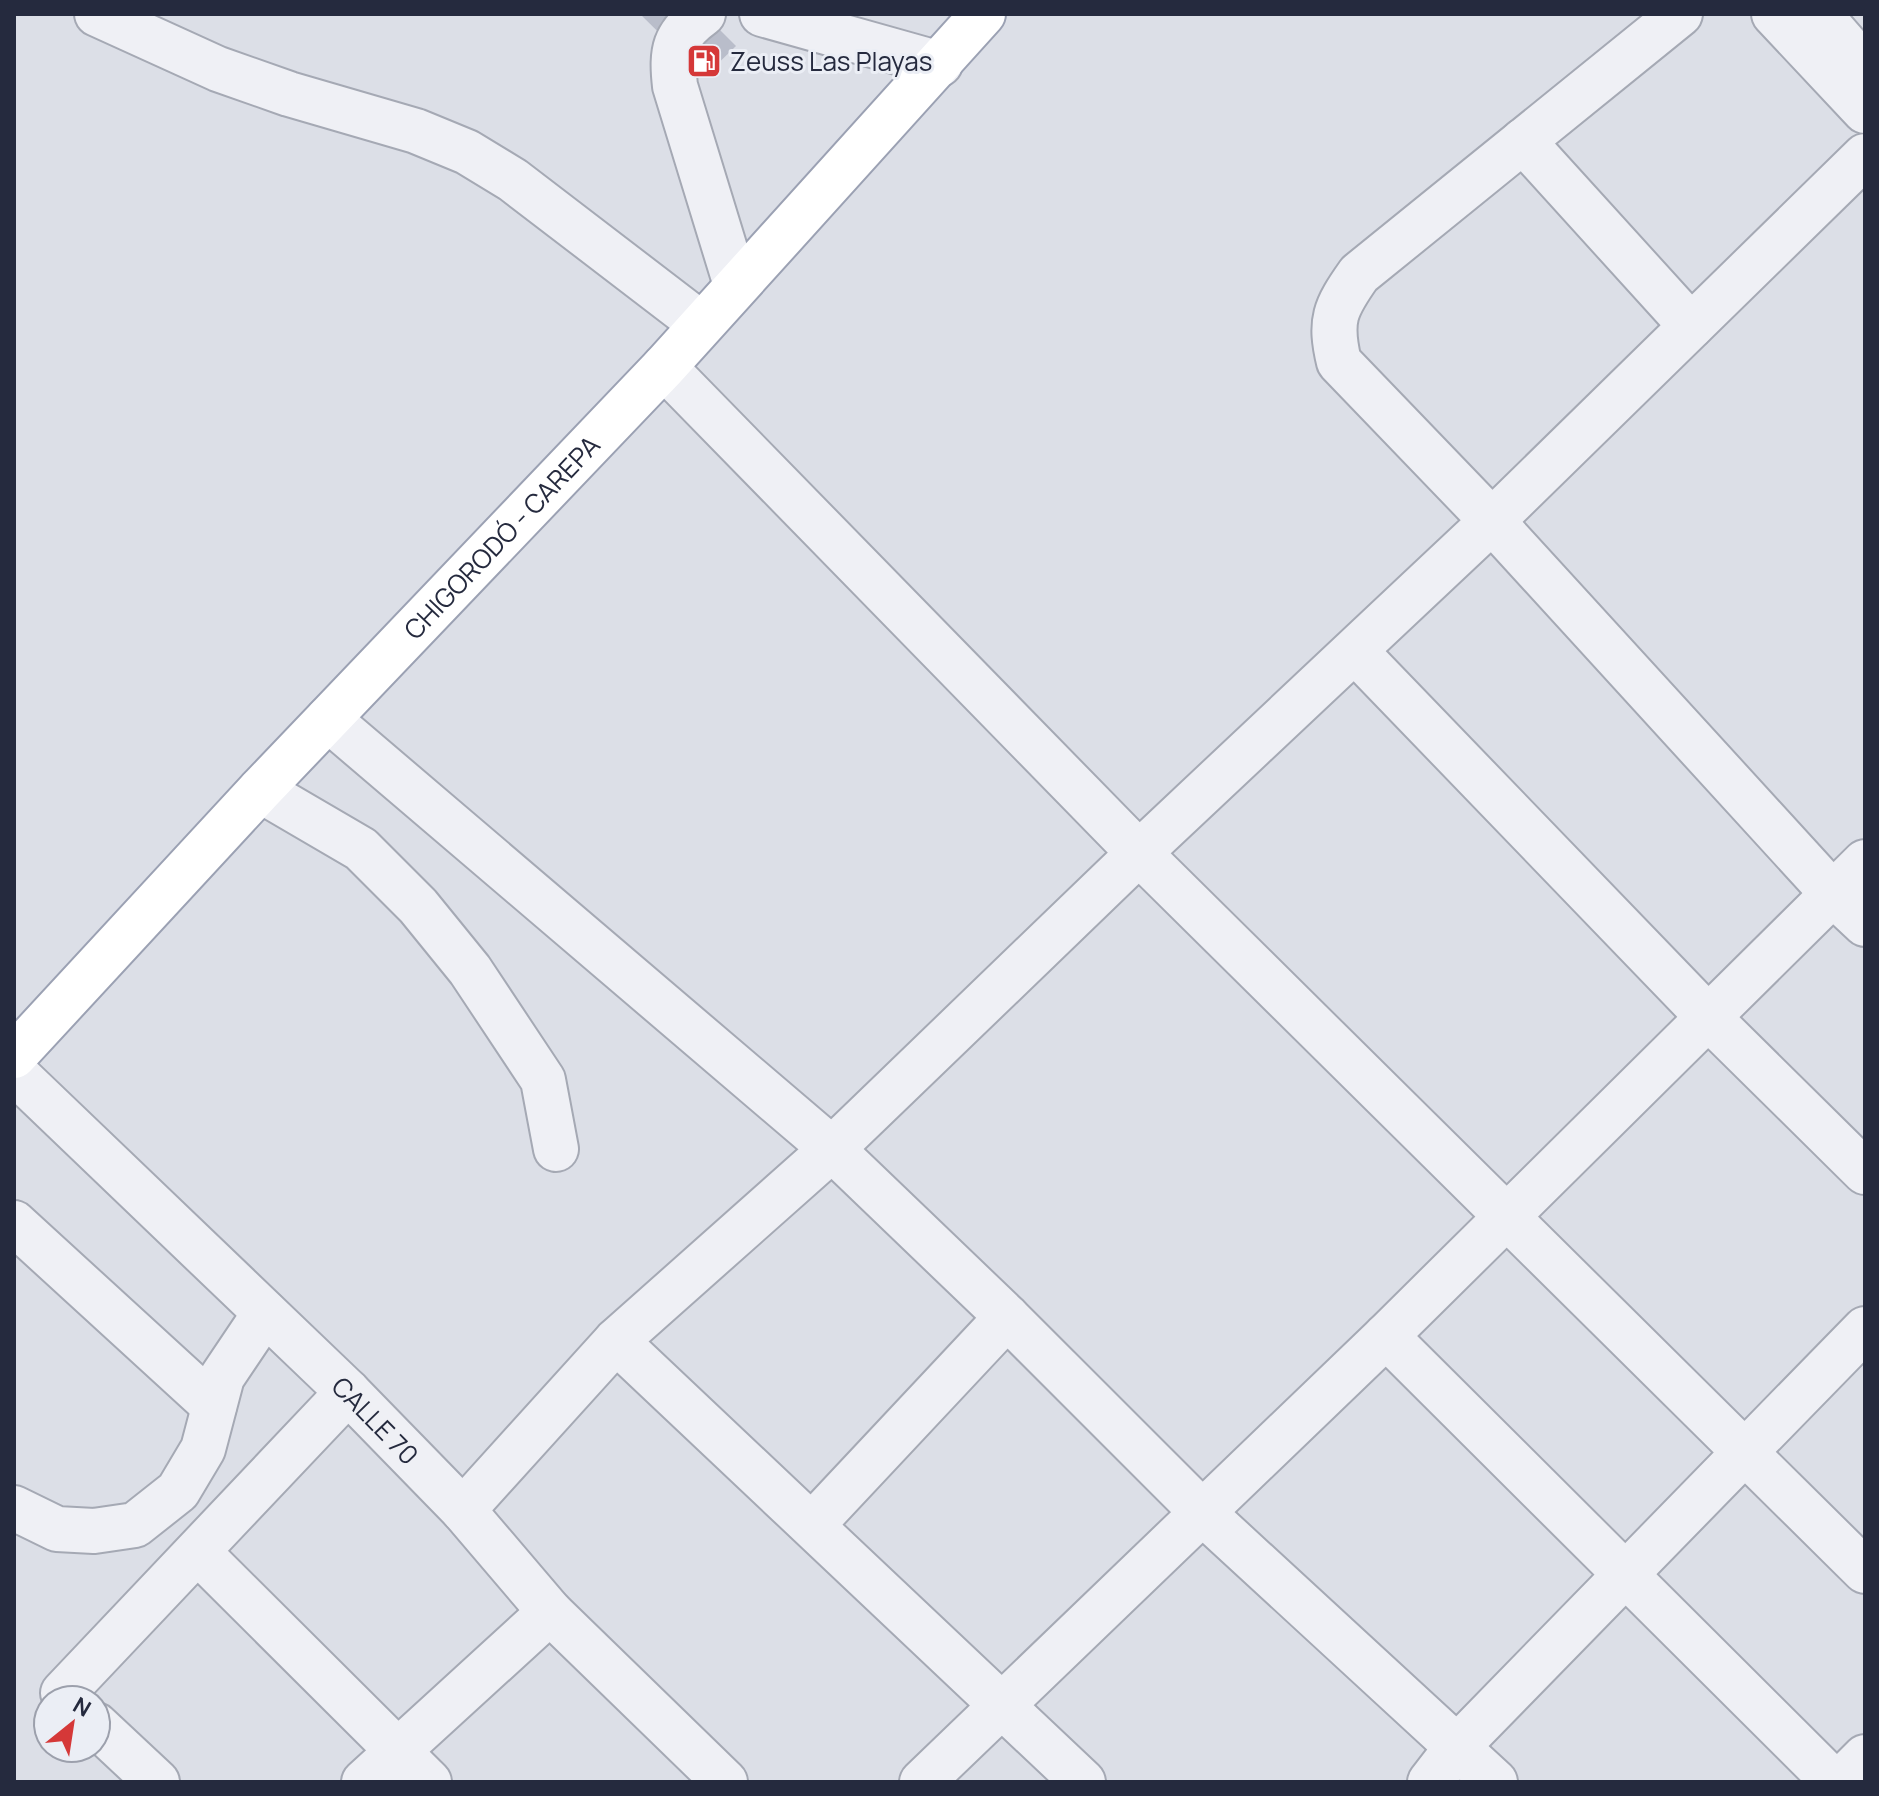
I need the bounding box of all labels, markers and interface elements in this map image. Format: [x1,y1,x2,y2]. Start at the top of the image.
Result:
fuel station icon: Zeuss Las Playas [685,42,723,80]
place label: Zeuss Las Playas [730,43,932,79]
street label: CHIGORODÓ - CAREPA [396,427,607,647]
street label: CALLE 70 [324,1368,427,1472]
north arrow [32,1684,112,1764]
text: N [68,1690,96,1724]

